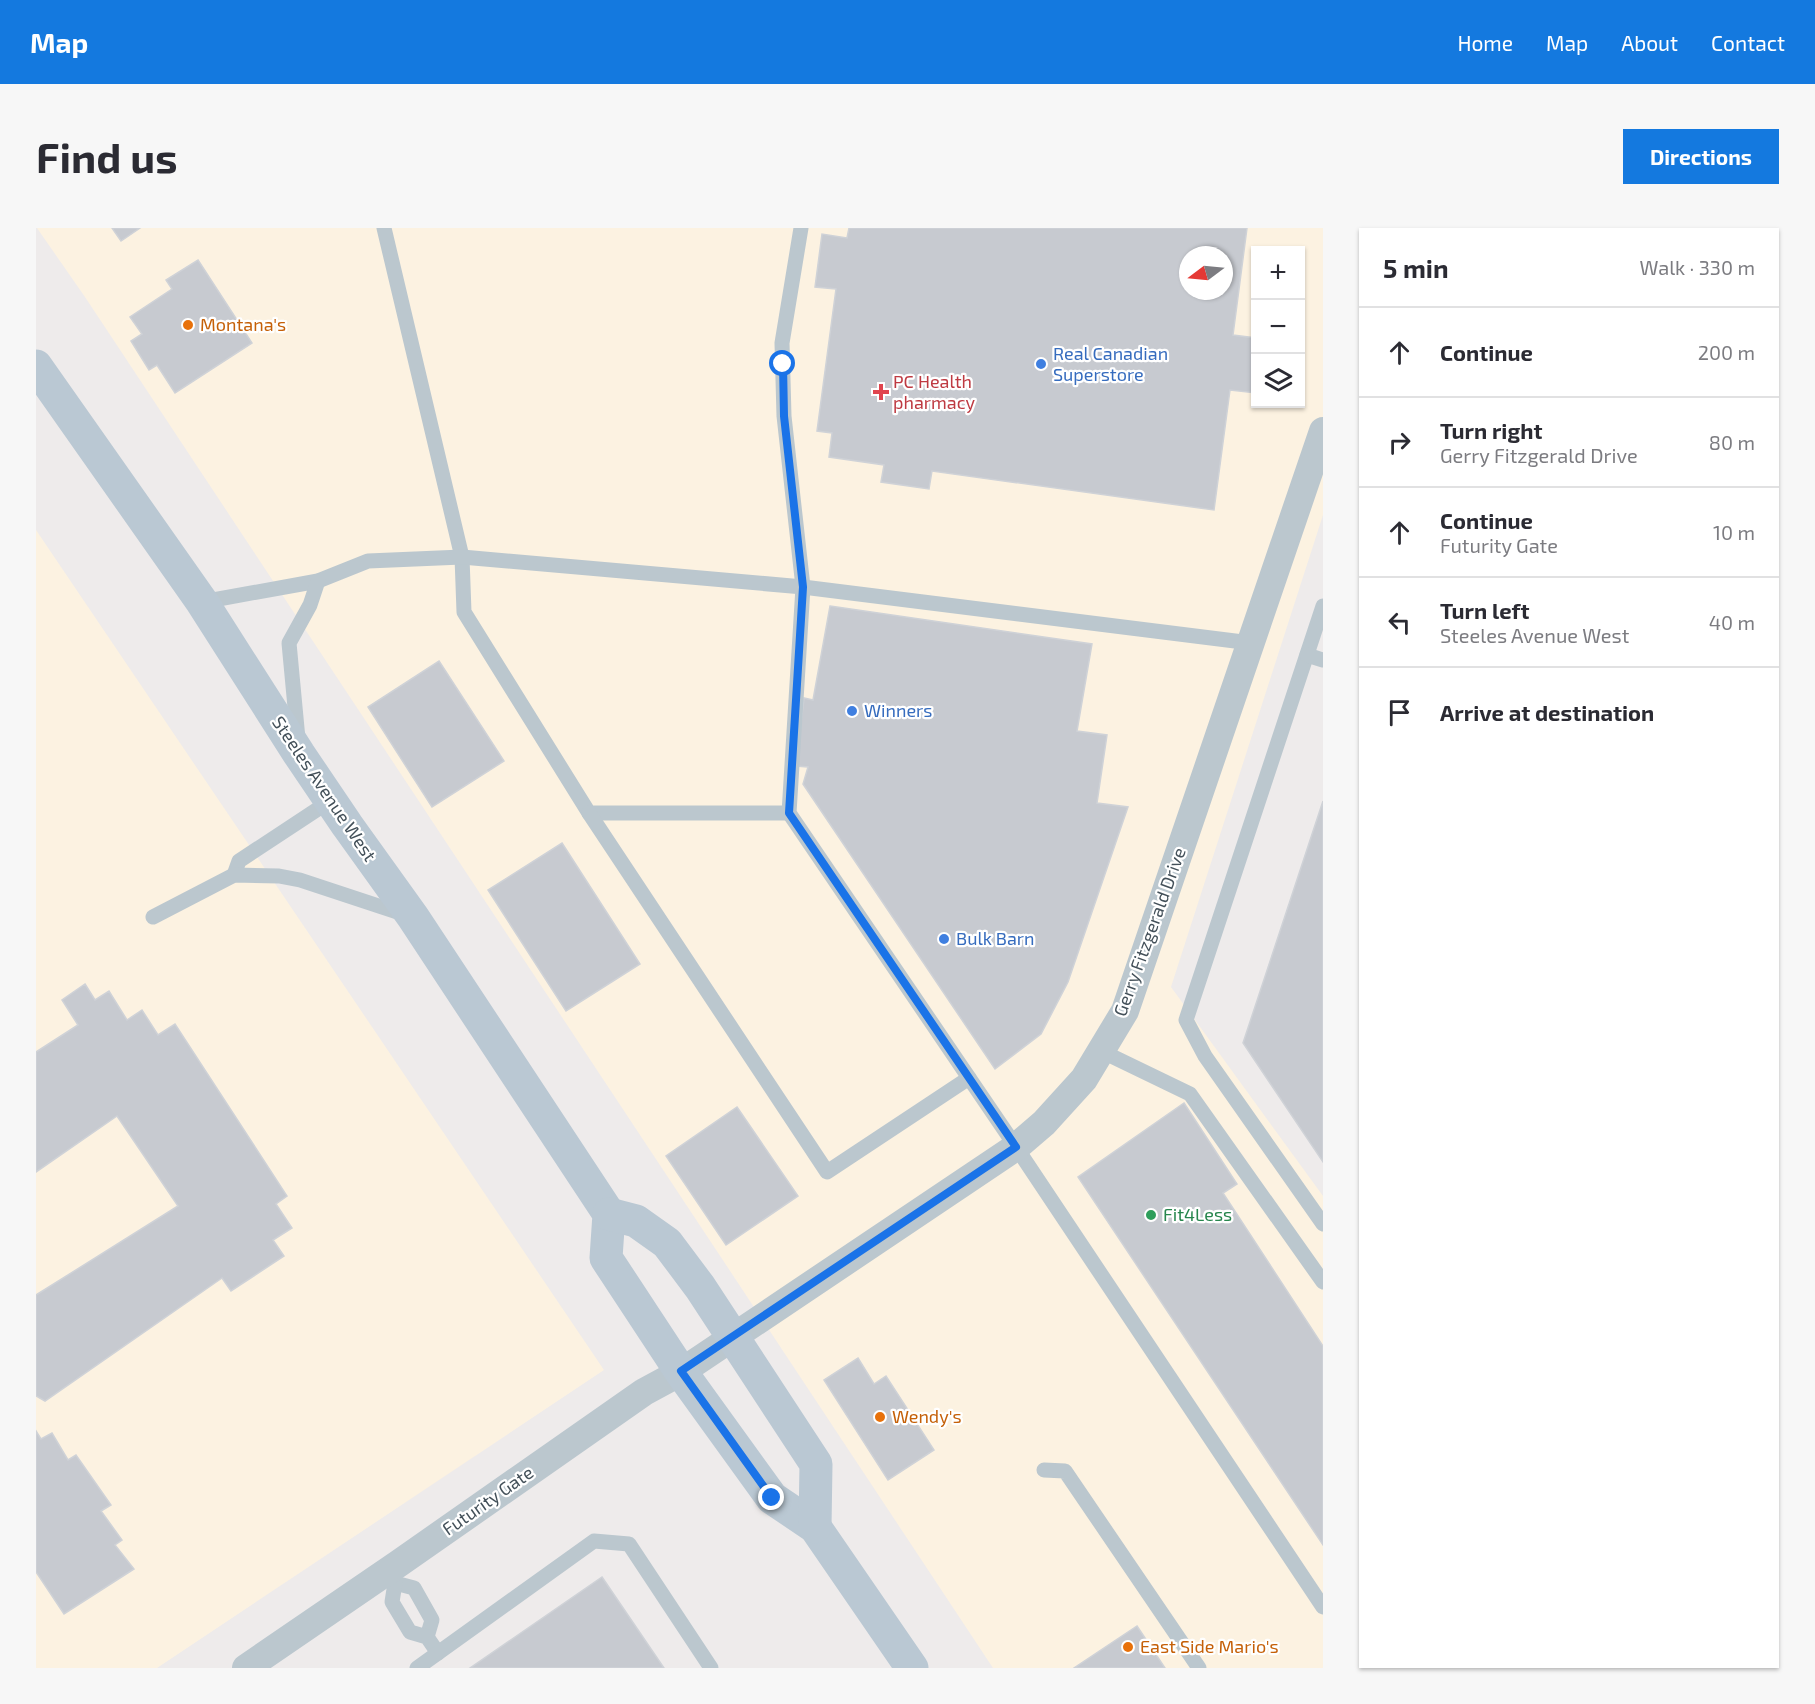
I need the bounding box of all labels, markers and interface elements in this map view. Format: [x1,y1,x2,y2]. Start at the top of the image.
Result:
text: Map [30,25,88,59]
text: Home [1457,30,1513,55]
text: Map [1546,30,1588,55]
text: About [1621,30,1678,55]
text: Contact [1711,30,1785,55]
button: Directions [1623,129,1779,184]
text: Find us [36,131,178,181]
north arrow [1179,246,1233,300]
map controls [1251,246,1305,408]
button: + [1251,246,1305,300]
text: 5 min [1383,252,1449,283]
text: Walk · 330 m [1639,255,1755,279]
button: − [1251,300,1305,354]
place label: Montana's [200,313,286,335]
marker: Montana's [181,318,195,332]
icon: ahead [1383,336,1416,369]
text: Continue [1440,339,1533,365]
text: 200 m [1698,340,1755,364]
place label: Real Canadian Superstore [1053,342,1168,385]
route start [769,350,795,376]
button: layers [1251,354,1305,408]
marker: Real Canadian Superstore [1034,357,1048,371]
place label: PC Health pharmacy [893,370,975,413]
marker: PC Health pharmacy [874,385,888,399]
text: Turn right [1440,417,1542,443]
icon: right [1383,426,1416,459]
text: 80 m [1709,430,1755,454]
text: Gerry Fitzgerald Drive [1440,443,1638,467]
text: Continue [1440,507,1533,533]
icon: ahead [1383,516,1416,549]
text: 10 m [1713,520,1755,544]
text: Futurity Gate [1440,533,1558,557]
text: Turn left [1440,597,1529,623]
icon: left [1383,606,1416,639]
text: 40 m [1709,610,1755,634]
text: Steeles Avenue West [1440,623,1629,647]
icon: arrive [1383,696,1416,729]
place label: Winners [864,699,932,721]
text: Arrive at destination [1440,699,1654,725]
marker: Winners [845,704,859,718]
street label: Steeles Avenue West [268,712,382,865]
street label: Gerry Fitzgerald Drive [1108,844,1190,1019]
place label: Bulk Barn [956,927,1034,949]
marker: Bulk Barn [937,932,951,946]
place label: Fit4Less [1163,1203,1232,1225]
marker: Fit4Less [1144,1208,1158,1222]
place label: Wendy's [892,1405,962,1427]
marker: Wendy's [873,1410,887,1424]
street label: Futurity Gate [438,1461,537,1540]
route end [758,1484,784,1510]
place label: East Side Mario's [1140,1635,1279,1657]
marker: East Side Mario's [1121,1640,1135,1654]

